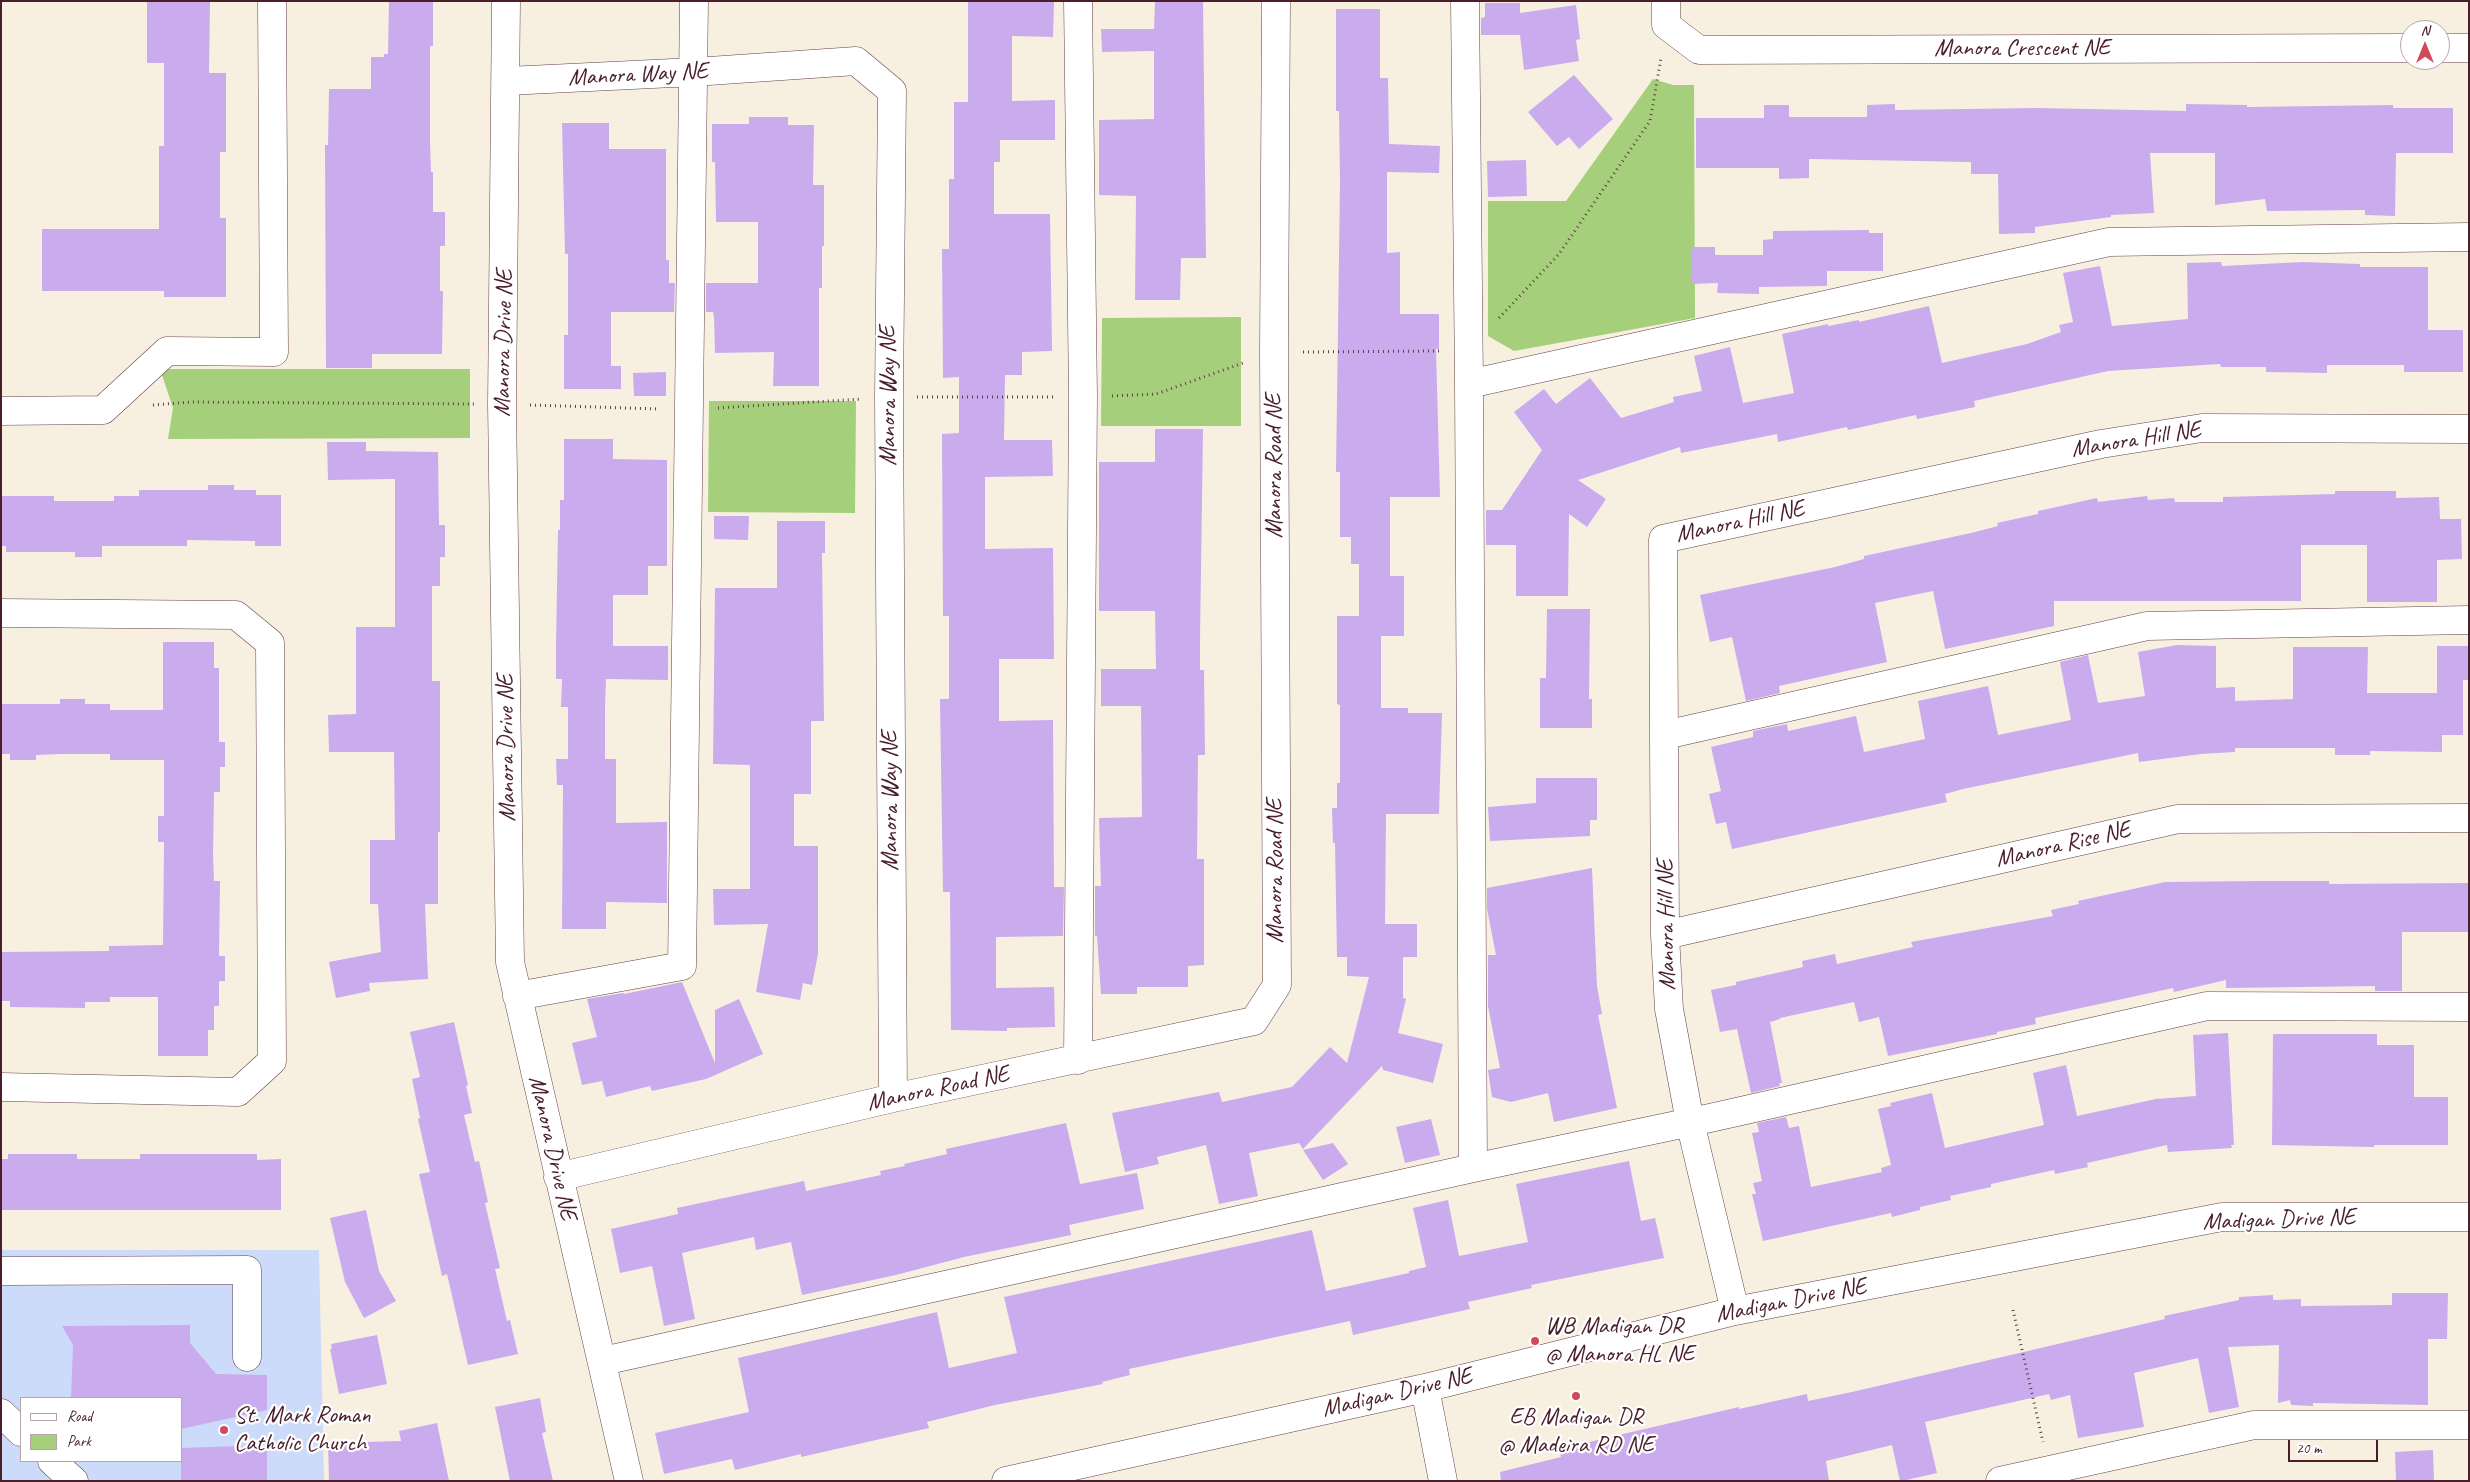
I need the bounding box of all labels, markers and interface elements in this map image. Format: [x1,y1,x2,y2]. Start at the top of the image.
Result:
north arrow [2400,20,2450,70]
text: N [2421,22,2429,39]
street label: Manora Crescent NE [1934,35,2110,63]
street label: Manora Way NE [568,57,708,93]
street label: Manora Drive NE [488,269,520,417]
street label: Manora Way NE [875,326,903,466]
street label: Manora Road NE [1261,394,1289,538]
street label: Manora Hill NE [2069,416,2203,464]
street label: Manora Hill NE [1673,494,1807,550]
street label: Manora Drive NE [491,674,523,822]
street label: Manora Way NE [877,731,905,871]
street label: Manora Road NE [1262,799,1290,943]
street label: Manora Rise NE [1993,815,2133,875]
street label: Manora Hill NE [1651,859,1683,991]
street label: Manora Road NE [864,1060,1012,1118]
street label: Manora Drive NE [521,1073,583,1223]
street label: Madigan Drive NE [2202,1203,2356,1237]
street label: Madigan Drive NE [1713,1272,1869,1330]
place label: WB Madigan DR @ Manora HL NE [1545,1313,1694,1369]
marker: WB Madigan DR @ Manora HL NE [1529,1335,1541,1347]
street label: Madigan Drive NE [1319,1362,1475,1424]
marker: EB Madigan DR @ Madeira RD NE [1570,1390,1582,1402]
legend [20,1397,182,1462]
place label: St. Mark Roman Catholic Church [234,1402,371,1458]
place label: EB Madigan DR @ Madeira RD NE [1498,1404,1654,1460]
text: Road [67,1407,92,1426]
marker: St. Mark Roman Catholic Church [218,1424,230,1436]
scale bar [2290,1430,2380,1462]
text: Park [67,1432,91,1451]
text: 20 m [2296,1439,2322,1458]

